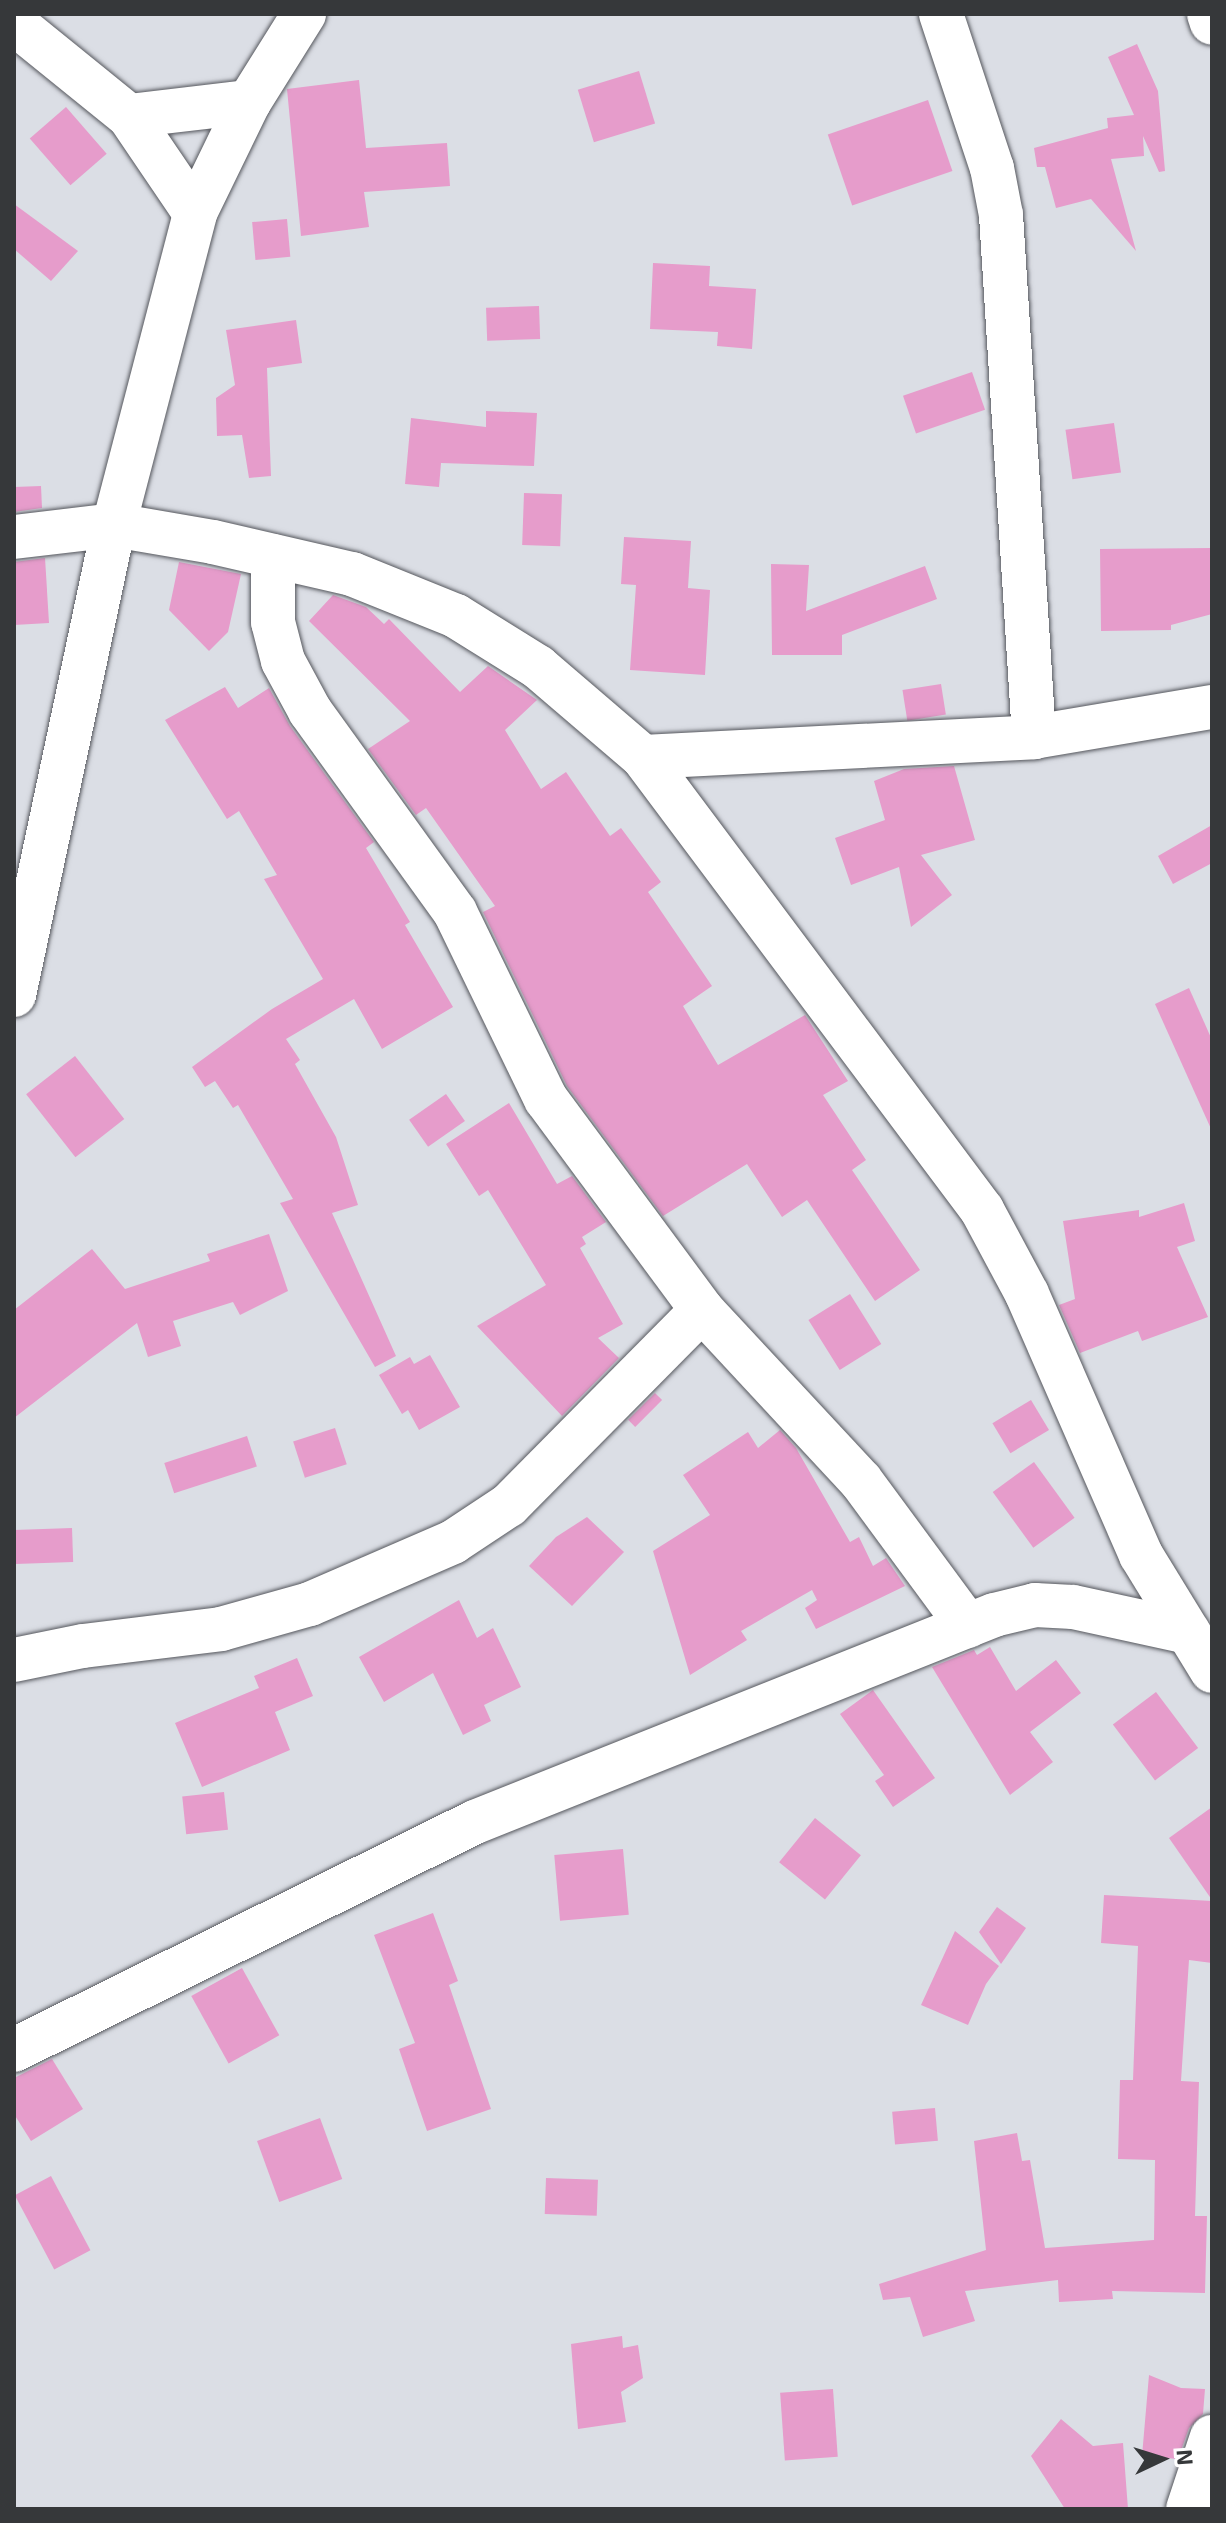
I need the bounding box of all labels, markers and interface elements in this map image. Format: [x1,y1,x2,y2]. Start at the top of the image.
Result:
north arrow [1122,2419,1202,2499]
text: N [1172,2448,1199,2466]

